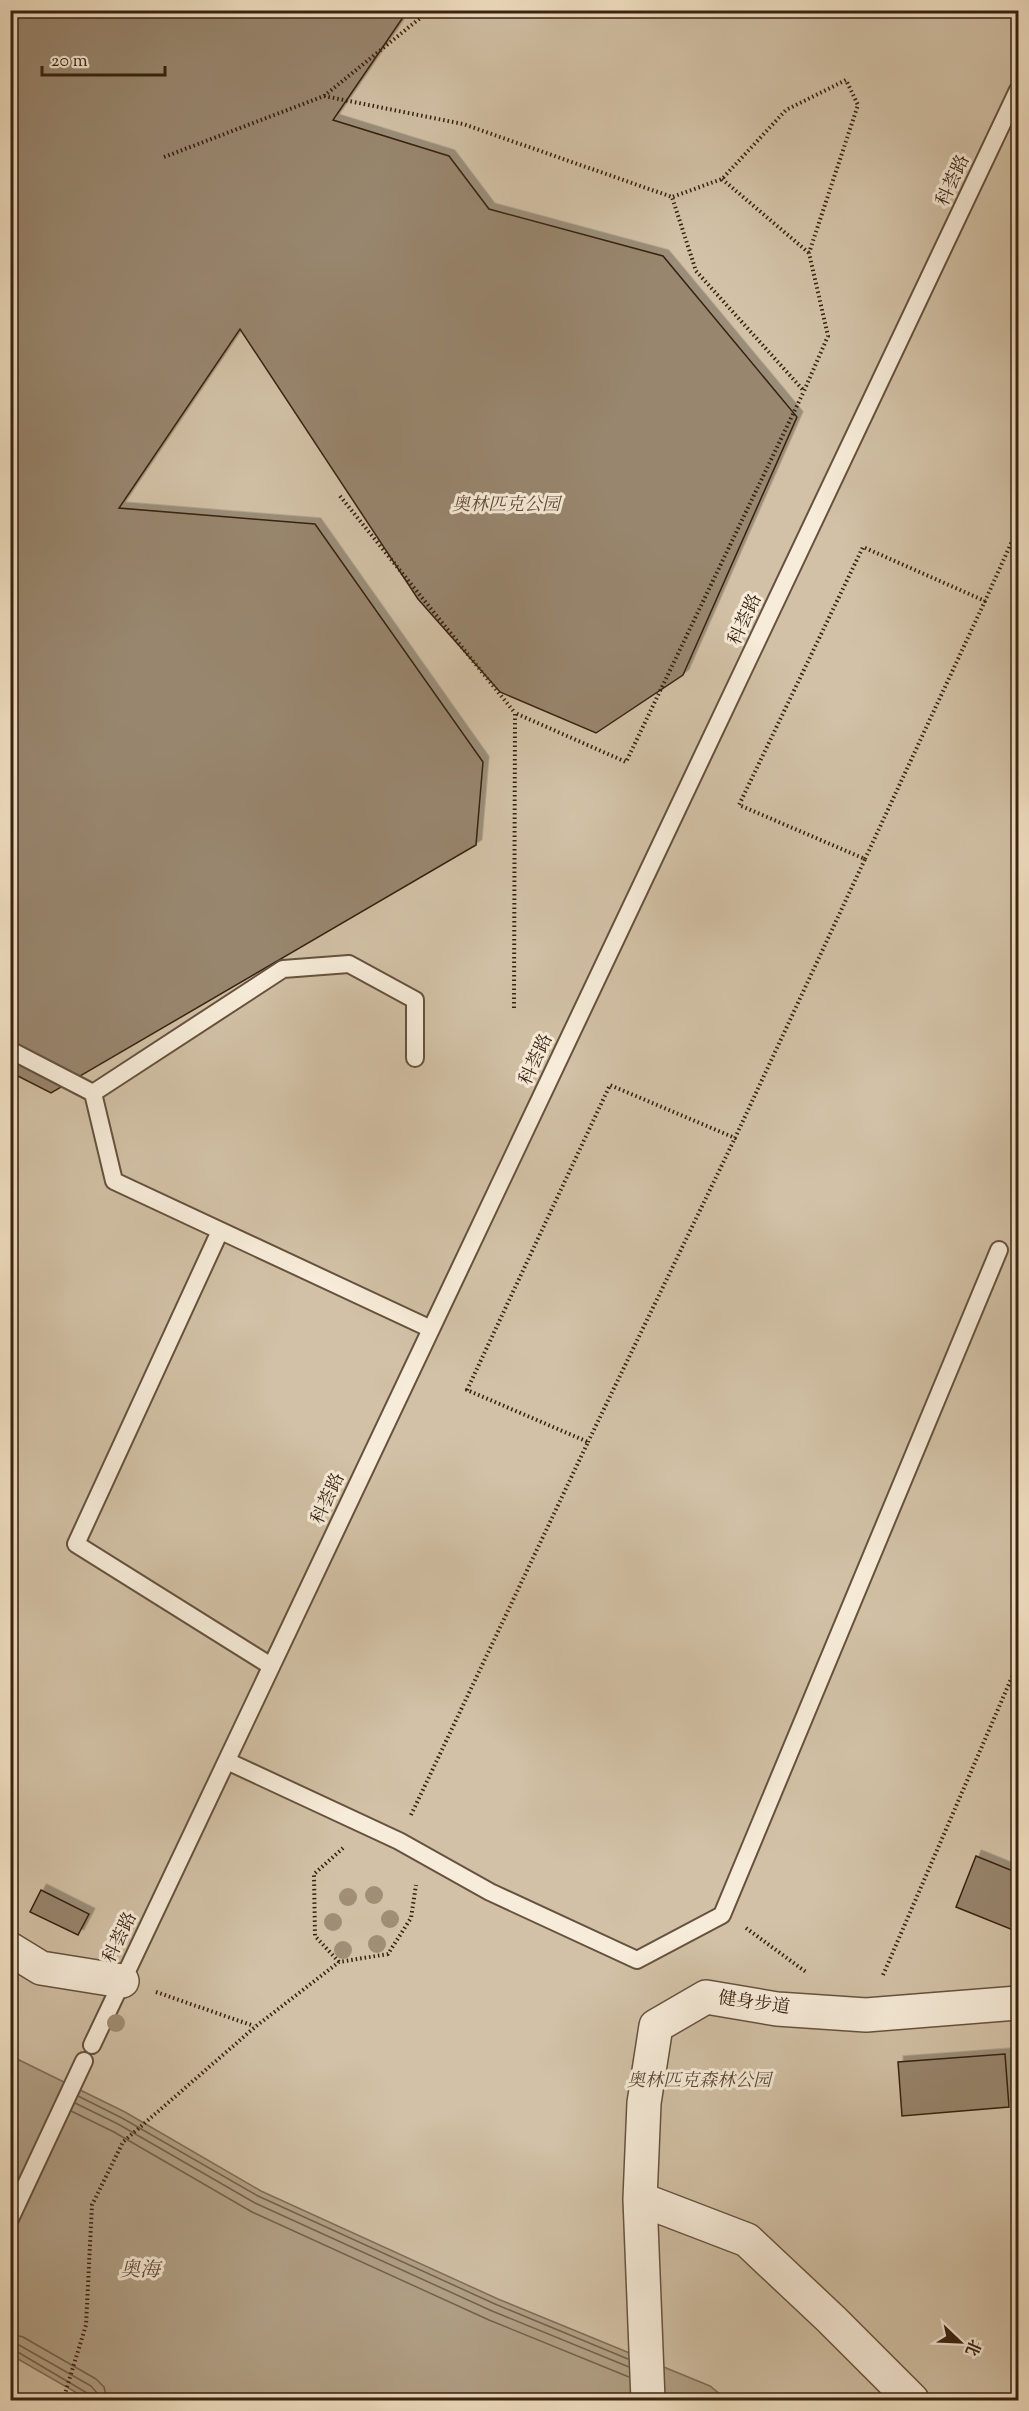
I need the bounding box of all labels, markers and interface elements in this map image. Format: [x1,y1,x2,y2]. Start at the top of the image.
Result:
scale bar [42,39,165,77]
text: 20 m [51,49,88,75]
street label: 科荟路 [931,151,977,211]
park label: 奥林匹克公园 [452,493,563,519]
street label: 科荟路 [723,590,769,650]
street label: 科荟路 [514,1030,560,1090]
street label: 科荟路 [306,1469,352,1529]
street label: 科荟路 [97,1908,145,1968]
street label: 健身步道 [717,1986,791,2022]
park label: 奥林匹克森林公园 [627,2069,774,2095]
water label: 奥海 [120,2257,163,2286]
north arrow [930,2312,990,2372]
text: 北 [958,2335,985,2359]

